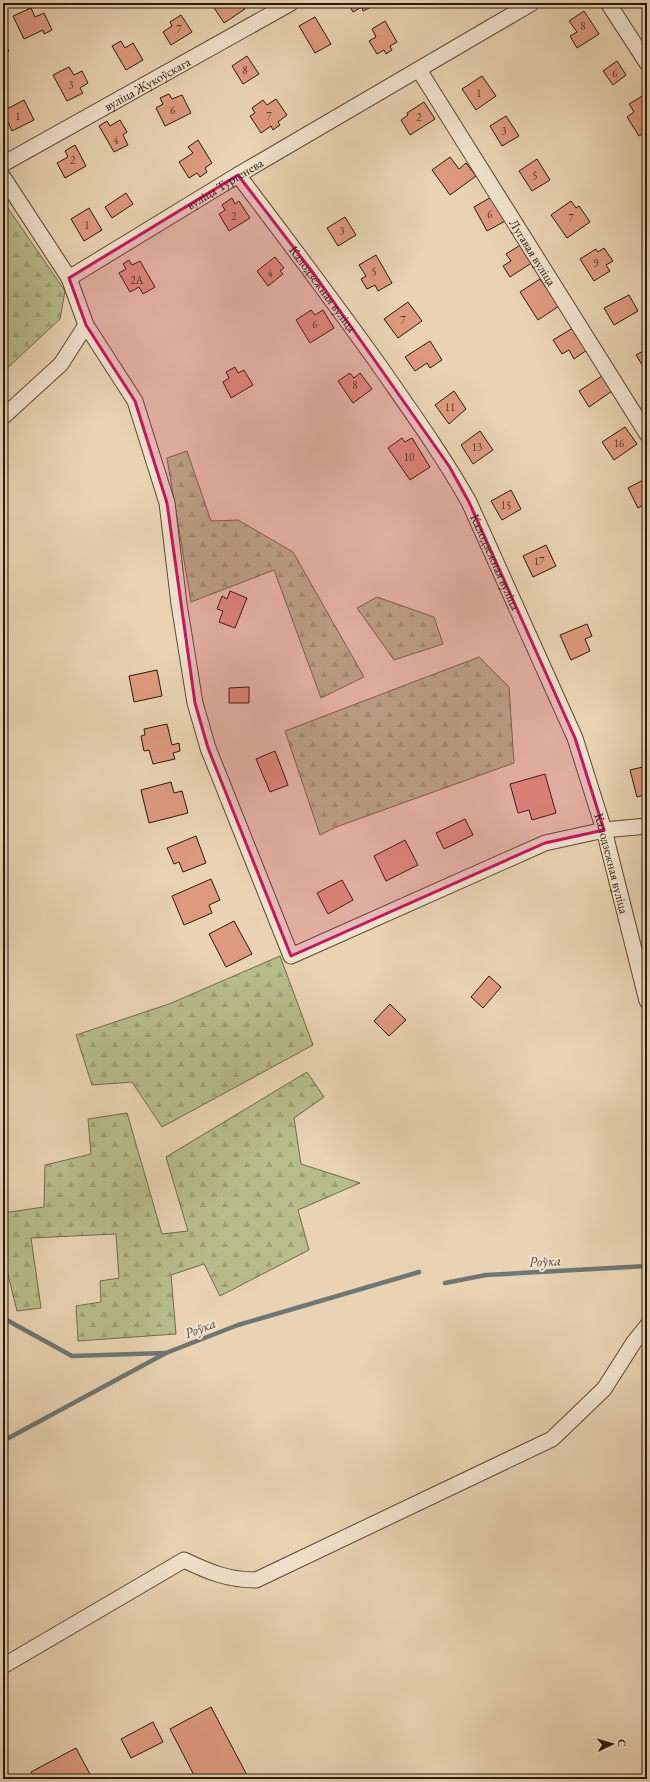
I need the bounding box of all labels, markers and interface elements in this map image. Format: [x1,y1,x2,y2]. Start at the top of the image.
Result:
house number: 8 [580,19,586,33]
house number: 7 [176,22,182,36]
street label: вуліца Жукоўскага [101,52,194,114]
house number: 8 [242,63,248,77]
house number: 6 [612,66,618,80]
house number: 3 [68,78,74,92]
house number: 1 [476,86,482,100]
house number: 6 [170,103,176,117]
house number: 1 [15,109,21,123]
house number: 7 [266,109,272,123]
house number: 2 [416,110,422,124]
house number: 3 [501,124,507,138]
house number: 4 [113,133,119,147]
house number: 2 [70,153,76,167]
street label: вуліца Тургенева [183,153,267,213]
house number: 5 [532,168,538,182]
house number: 6 [487,207,493,221]
house number: 2 [231,209,237,223]
house number: 7 [568,211,574,225]
street label: Лугавая вуліца [506,216,561,290]
house number: 1 [84,218,90,232]
house number: 3 [339,224,345,238]
street label: Калодзежная вуліца [286,242,361,336]
house number: 9 [593,256,599,270]
house number: 5 [371,264,377,278]
house number: 4 [267,266,273,280]
house number: 2А [131,273,144,287]
house number: 7 [400,313,406,327]
house number: 6 [312,317,318,331]
house number: 8 [352,378,358,392]
house number: 11 [445,400,455,414]
house number: 16 [614,436,625,450]
house number: 13 [472,440,482,454]
house number: 10 [404,450,414,464]
house number: 15 [501,498,511,512]
street label: Калодзежная вуліца [467,511,525,613]
house number: 17 [534,554,545,568]
street label: Калодзежная вуліца [591,811,633,916]
water label: Роўка [528,1251,562,1271]
water label: Роўка [182,1314,218,1342]
north arrow [592,1724,632,1764]
text: С [615,1739,629,1748]

